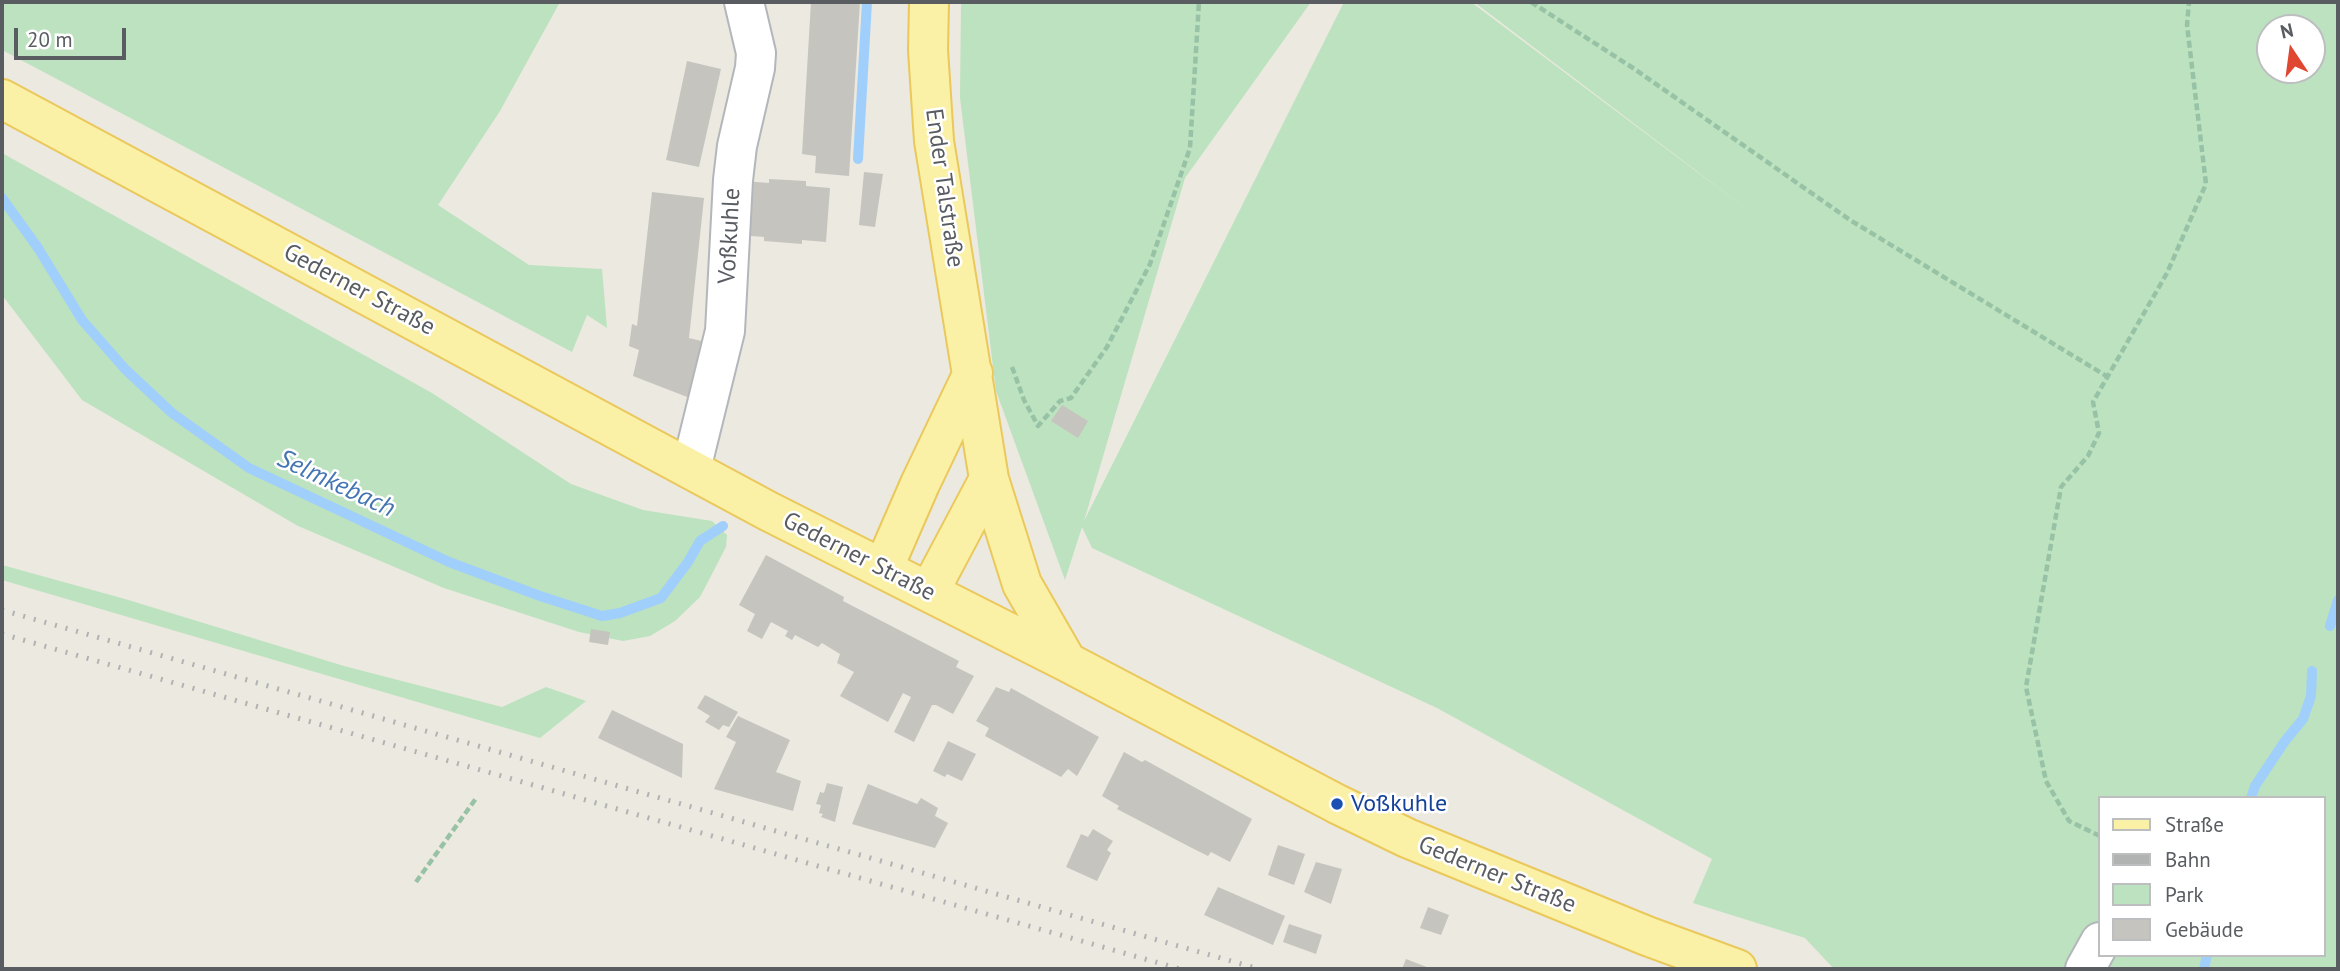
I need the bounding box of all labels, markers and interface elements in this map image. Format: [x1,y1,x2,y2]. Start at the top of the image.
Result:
scale bar [18,14,130,58]
north arrow [2256,14,2326,84]
text: N [2278,17,2296,44]
text: 20 m [27,26,73,53]
street label: Ender Talstraße [919,107,969,269]
street label: Voßkuhle [713,187,747,285]
street label: Gederner Straße [278,238,440,342]
water label: Selmkebach [272,443,400,525]
street label: Gederner Straße [778,506,940,608]
place label: Voßkuhle [1351,790,1447,818]
marker: Voßkuhle [1329,796,1345,812]
legend [2098,796,2326,957]
text: Straße [2165,811,2224,838]
street label: Gederner Straße [1414,830,1580,920]
text: Bahn [2165,846,2211,873]
text: Park [2165,881,2204,908]
text: Gebäude [2165,916,2244,943]

